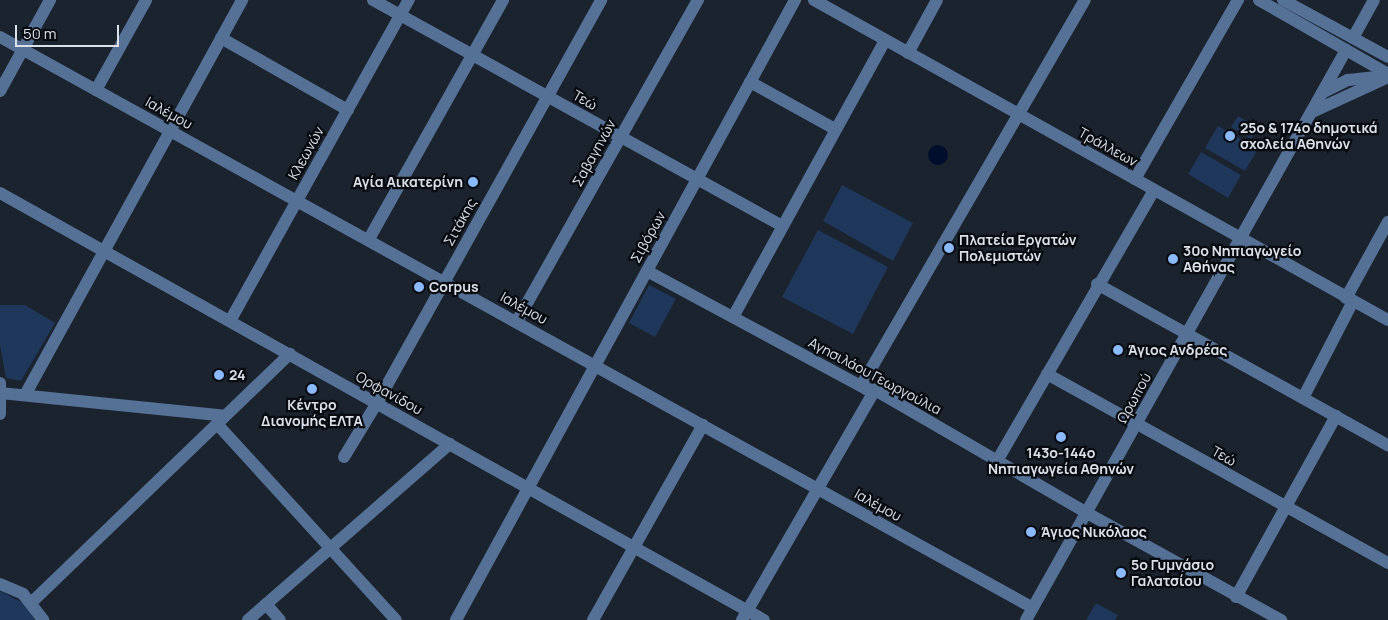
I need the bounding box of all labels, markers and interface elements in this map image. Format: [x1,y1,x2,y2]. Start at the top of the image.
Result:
scale bar [18,15,121,47]
text: 50 m [23,23,57,44]
street label: Τεώ [570,87,600,113]
street label: Ιαλέμου [143,93,195,133]
street label: Σαβαγηνών [569,117,619,189]
place label: 25ο & 174ο δημοτικά σχολεία Αθηνών [1240,120,1378,152]
street label: Κλεωνών [285,124,327,182]
street label: Τράλλεων [1076,124,1140,170]
marker: 25ο & 174ο δημοτικά σχολεία Αθηνών [1224,130,1236,142]
place label: Αγία Αικατερίνη [353,174,463,190]
marker: Αγία Αικατερίνη [467,176,479,188]
street label: Σιτάκης [440,195,480,249]
street label: Σιβόρων [627,208,669,266]
place label: Πλατεία Εργατών Πολεμιστών [959,232,1076,264]
marker: Πλατεία Εργατών Πολεμιστών [943,242,955,254]
place label: 30ο Νηπιαγωγείο Αθήνας [1183,243,1301,276]
marker: 30ο Νηπιαγωγείο Αθήνας [1167,253,1179,265]
place label: Corpus [429,279,479,295]
marker: Corpus [413,281,425,293]
street label: Ιαλέμου [498,288,550,328]
street label: Αγησιλάου Γεωργούλια [806,334,944,418]
place label: Άγιος Ανδρέας [1128,342,1227,358]
marker: Άγιος Ανδρέας [1112,344,1124,356]
place label: 24 [229,367,246,383]
street label: Ορφανίδου [353,368,425,418]
marker: 24 [213,369,225,381]
street label: Ωρωπού [1113,370,1155,426]
marker: Κέντρο Διανομής ΕΛΤΑ [306,383,318,395]
place label: Κέντρο Διανομής ΕΛΤΑ [261,397,363,430]
marker: 143ο-144ο Νηπιαγωγεία Αθηνών [1055,431,1067,443]
street label: Τεώ [1209,443,1239,469]
place label: 143ο-144ο Νηπιαγωγεία Αθηνών [988,445,1134,478]
street label: Ιαλέμου [852,485,904,525]
place label: Άγιος Νικόλαος [1041,524,1147,540]
marker: Άγιος Νικόλαος [1025,526,1037,538]
place label: 5ο Γυμνάσιο Γαλατσίου [1131,557,1214,590]
marker: 5ο Γυμνάσιο Γαλατσίου [1115,567,1127,579]

